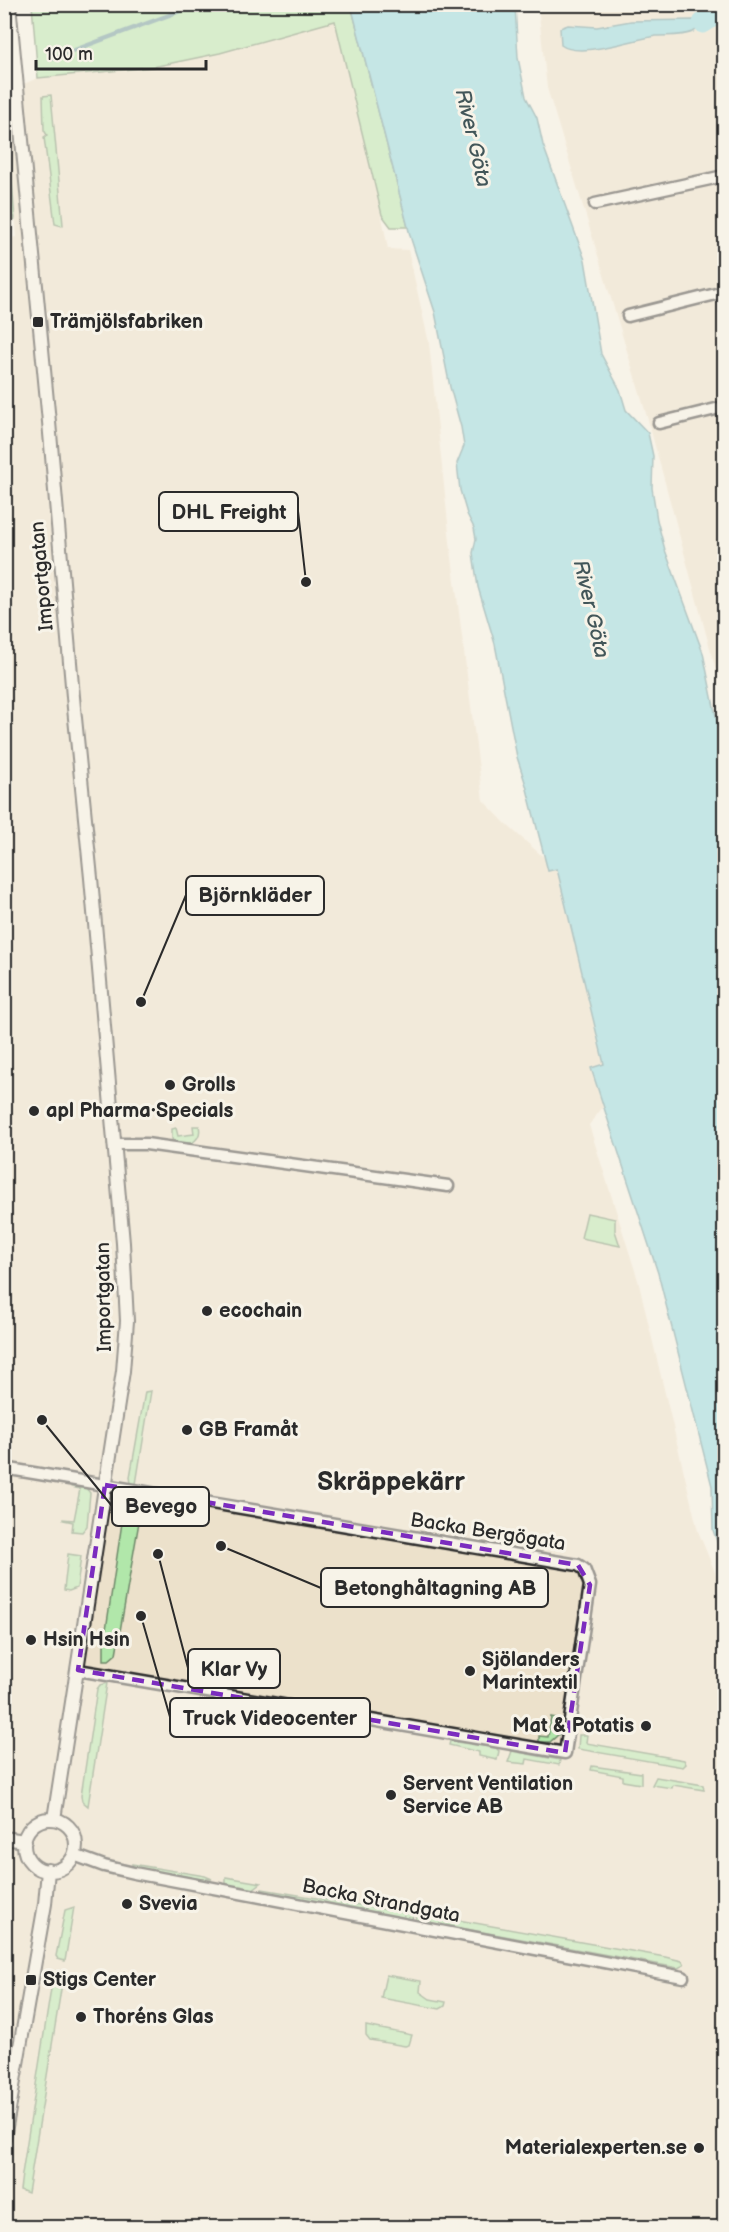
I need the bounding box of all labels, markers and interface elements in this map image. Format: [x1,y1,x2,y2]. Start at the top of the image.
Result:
scale bar [36,33,206,71]
text: 100 m [45,44,93,65]
water label: River Göta [450,87,496,189]
place label: Trämjölsfabriken [50,310,203,334]
marker: Trämjölsfabriken [31,315,45,329]
callout: DHL Freight [159,492,298,531]
text: DHL Freight [172,500,286,525]
street label: Importgatan [25,520,59,632]
water label: River Göta [568,558,614,660]
callout: Björnkläder [186,876,324,915]
text: Björnkläder [198,883,312,908]
place label: Grolls [182,1073,236,1097]
marker: Grolls [163,1078,177,1092]
place label: apl Pharma•Specials [46,1099,233,1123]
marker: apl Pharma•Specials [27,1104,41,1118]
street label: Importgatan [91,1242,117,1352]
place label: ecochain [219,1299,302,1323]
marker: ecochain [200,1304,214,1318]
place label: GB Framåt [199,1418,299,1442]
marker: GB Framåt [180,1423,194,1437]
district label: Skräppekärr [317,1467,465,1498]
callout: Bevego [112,1487,209,1526]
text: Bevego [125,1494,197,1519]
street label: Backa Bergögata [409,1508,567,1556]
callout: Betonghåltagning AB [321,1568,548,1607]
text: Betonghåltagning AB [334,1576,536,1601]
place label: Hsin Hsin [43,1628,130,1652]
marker: Hsin Hsin [24,1633,38,1647]
place label: Sjölanders Marintextil [482,1648,580,1695]
callout: Klar Vy [188,1649,280,1688]
text: Klar Vy [201,1657,268,1682]
marker: Sjölanders Marintextil [463,1664,477,1678]
callout: Truck Videocenter [170,1698,370,1737]
text: Truck Videocenter [183,1706,358,1731]
place label: Mat & Potatis [512,1714,634,1738]
marker: Mat & Potatis [639,1719,653,1733]
place label: Servent Ventilation Service AB [403,1772,573,1819]
marker: Servent Ventilation Service AB [384,1788,398,1802]
street label: Backa Strandgata [300,1874,462,1928]
place label: Svevia [139,1892,198,1916]
marker: Svevia [120,1897,134,1911]
place label: Stigs Center [43,1968,157,1992]
marker: Stigs Center [24,1973,38,1987]
place label: Thoréns Glas [93,2005,214,2029]
marker: Thoréns Glas [74,2010,88,2024]
place label: Materialexperten.se [505,2136,687,2160]
marker: Materialexperten.se [692,2141,706,2155]

